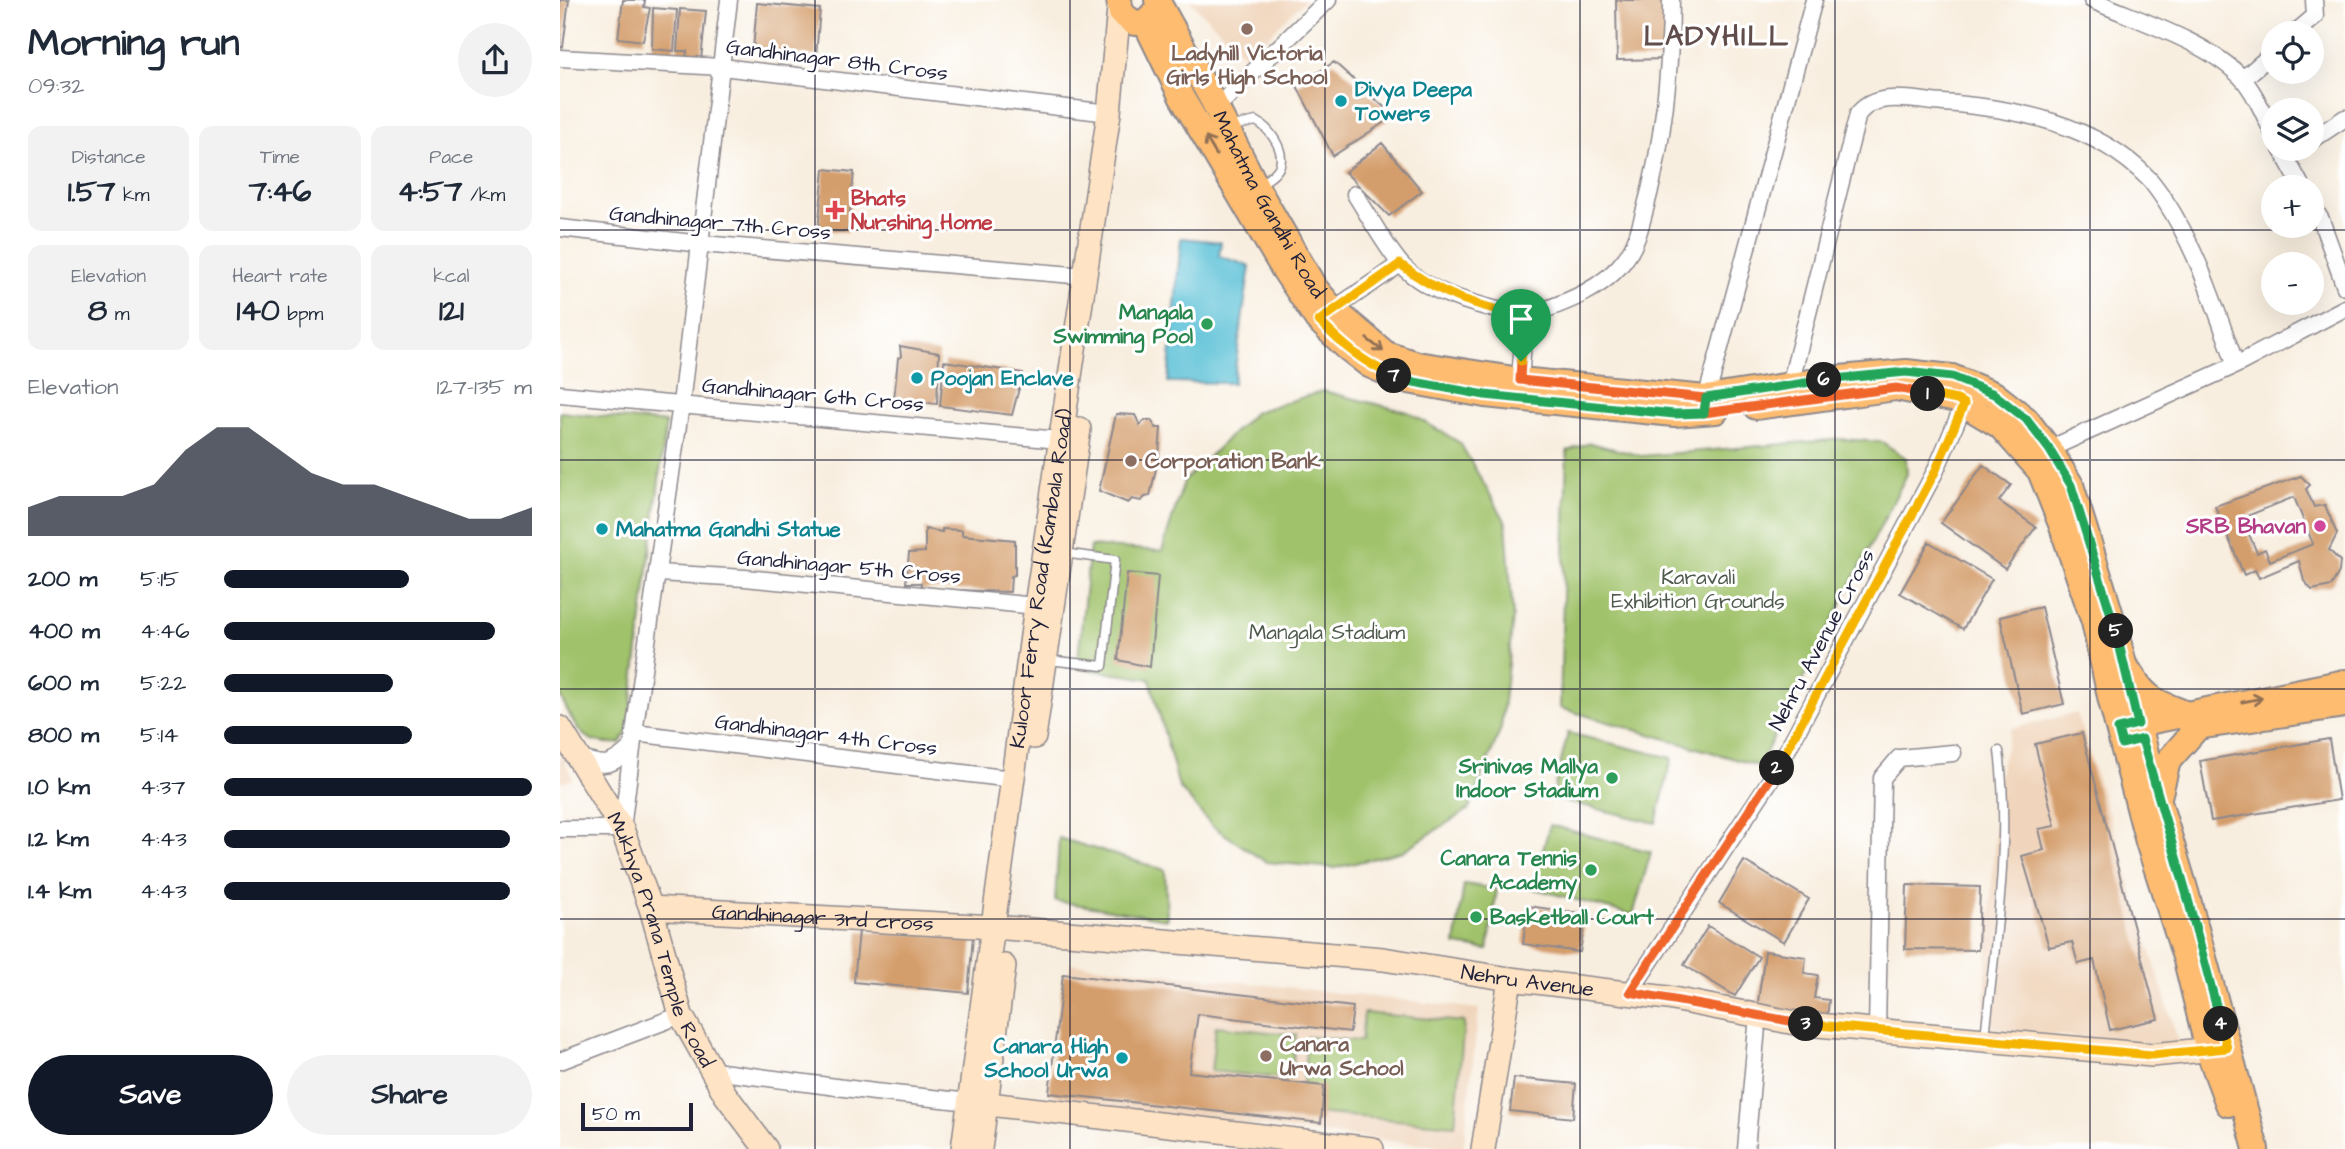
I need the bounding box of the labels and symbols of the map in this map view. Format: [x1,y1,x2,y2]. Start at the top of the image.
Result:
district label: LADYHILL [1644,17,1790,56]
marker: Ladyhill Victoria Girls High School [1239,21,1255,37]
street label: Gandhinagar 8th Cross [724,32,949,90]
place label: Ladyhill Victoria Girls High School [1166,39,1328,94]
place label: Divya Deepa Towers [1354,75,1472,128]
marker: Divya Deepa Towers [1333,93,1349,109]
street label: Mahatma Gandhi Road [1206,106,1332,305]
one-way arrow [1204,137,1218,157]
place label: Bhats Nurshing Home [851,184,993,239]
street label: Gandhinagar 7th Cross [608,199,832,249]
marker: Bhats Nurshing Home [825,200,845,220]
pin [1491,289,1551,361]
place label: Mangala Swimming Pool [1052,298,1194,353]
marker: Mangala Swimming Pool [1199,316,1215,332]
one-way arrow [1365,337,1383,352]
pin: 7 [1376,358,1412,394]
pin: 6 [1806,362,1842,398]
place label: Poojan Enclave [931,364,1074,394]
marker: Poojan Enclave [909,370,925,386]
street label: Gandhinagar 6th Cross [701,371,925,421]
pin: 1 [1910,376,1946,412]
street label: Kuloor Ferry Road (Kambala Road) [1003,407,1080,750]
place label: Corporation Bank [1145,447,1321,477]
marker: Corporation Bank [1123,453,1139,469]
place label: SRB Bhavan [2185,512,2306,541]
place label: Mahatma Gandhi Statue [616,515,841,544]
marker: SRB Bhavan [2312,518,2328,534]
marker: Mahatma Gandhi Statue [594,521,610,537]
street label: Gandhinagar 5th Cross [736,543,962,593]
street label: Nehru Avenue Cross [1762,544,1882,736]
park label: Karavali Exhibition Grounds [1611,563,1785,616]
pin: 5 [2098,614,2134,648]
park label: Mangala Stadium [1249,618,1406,649]
one-way arrow [2240,693,2263,706]
street label: Gandhinagar 4th Cross [713,707,939,765]
pin: 2 [1760,750,1794,786]
place label: Srinivas Mallya Indoor Stadium [1456,752,1599,805]
marker: Srinivas Mallya Indoor Stadium [1604,770,1620,786]
street label: Mukhya Prana Temple Road [600,806,722,1073]
place label: Canara Tennis Academy [1440,844,1577,900]
marker: Canara Tennis Academy [1583,862,1599,878]
street label: Gandhinagar 3rd cross [711,897,934,938]
place label: Basketball Court [1490,903,1654,932]
marker: Basketball Court [1468,909,1484,925]
street label: Nehru Avenue [1459,957,1596,1003]
pin: 3 [1788,1006,1824,1042]
pin: 4 [2204,1006,2238,1042]
place label: Canara Urwa School [1280,1030,1404,1083]
place label: Canara High School Urwa [983,1032,1109,1085]
marker: Canara Urwa School [1258,1048,1274,1064]
marker: Canara High School Urwa [1114,1050,1130,1066]
scale bar [581,1100,693,1132]

